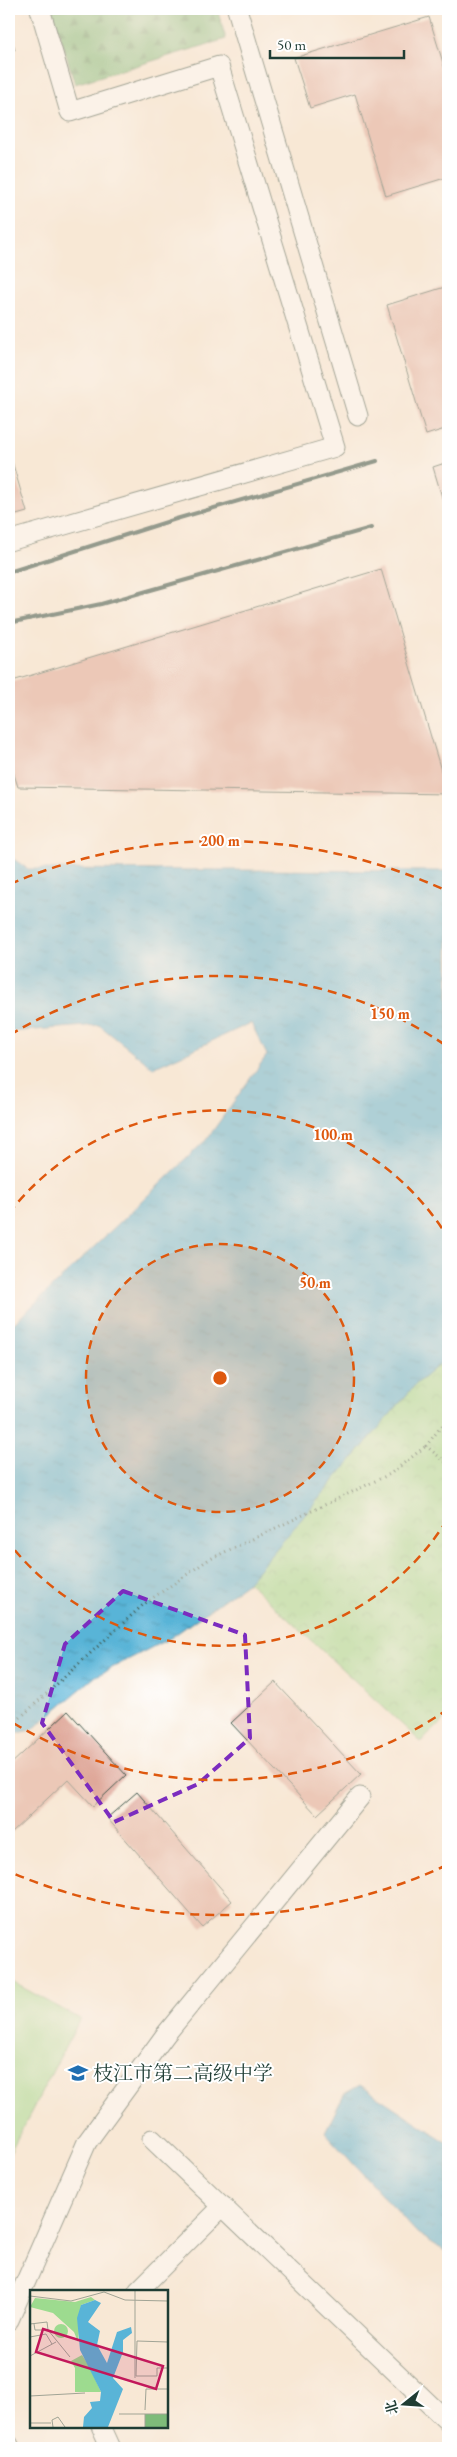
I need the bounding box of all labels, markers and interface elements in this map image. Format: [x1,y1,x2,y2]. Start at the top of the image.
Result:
scale bar [270,28,403,60]
text: 50 m [277,35,306,54]
text: 200 m [200,831,240,850]
text: 150 m [370,1004,410,1023]
text: 100 m [313,1125,353,1144]
text: 50 m [299,1273,331,1292]
centre of rings [211,1369,229,1387]
place label: 枝江市第二高级中学 [93,2060,273,2086]
school or university icon: 枝江市第二高级中学 [67,2062,89,2084]
inset map [30,2290,168,2427]
north arrow [380,2380,430,2430]
text: 北 [381,2398,402,2417]

